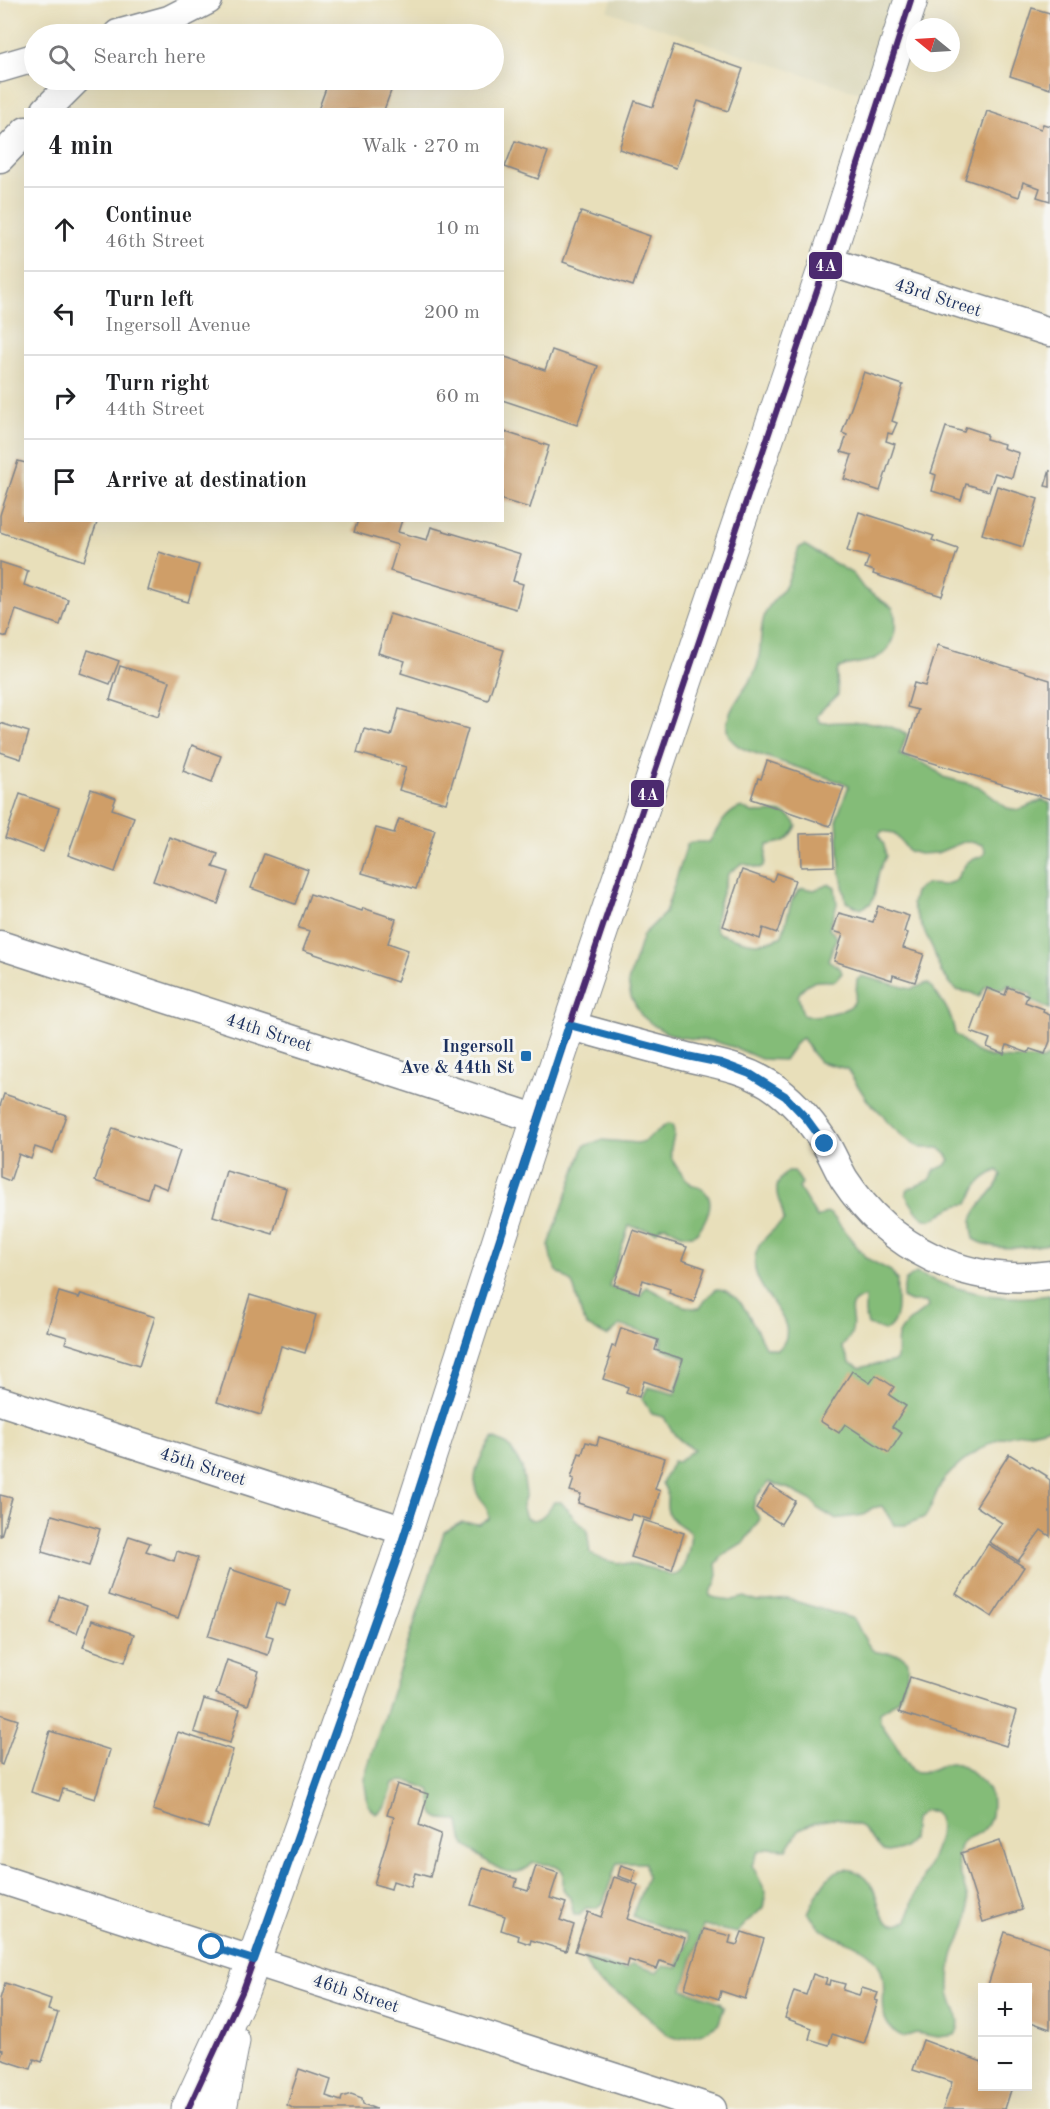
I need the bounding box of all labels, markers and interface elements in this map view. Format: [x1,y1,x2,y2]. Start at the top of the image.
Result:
north arrow [906,18,960,72]
search box [24,24,504,90]
icon: search [45,41,78,74]
text: Search here [93,46,206,68]
text: 4 min [48,134,113,160]
text: Walk · 270 m [361,137,480,157]
text: Continue [105,205,192,227]
icon: ahead [48,213,81,246]
text: 10 m [435,219,480,239]
text: 46th Street [105,232,205,252]
line badge: 4A [808,251,843,280]
text: 4A [815,259,837,275]
street label: 43rd Street [892,275,983,320]
text: Turn left [105,289,194,311]
icon: left [48,297,81,330]
text: 200 m [424,303,480,323]
text: Ingersoll Avenue [105,316,250,336]
text: Turn right [105,373,209,395]
icon: right [48,381,81,414]
text: 60 m [435,387,480,407]
text: 44th Street [105,400,205,420]
icon: arrive [48,465,81,498]
text: Arrive at destination [105,470,307,492]
line badge: 4A [630,779,665,808]
text: 4A [637,788,659,804]
street label: 44th Street [223,1011,314,1055]
place label: Ingersoll Ave & 44th St [400,1038,514,1077]
marker: Ingersoll Ave & 44th St [519,1049,533,1063]
route end [811,1130,837,1156]
street label: 45th Street [157,1445,248,1489]
route start [198,1933,224,1959]
street label: 46th Street [310,1972,401,2016]
map controls [978,1983,1032,2091]
button: + [978,1983,1032,2037]
button: − [978,2037,1032,2091]

